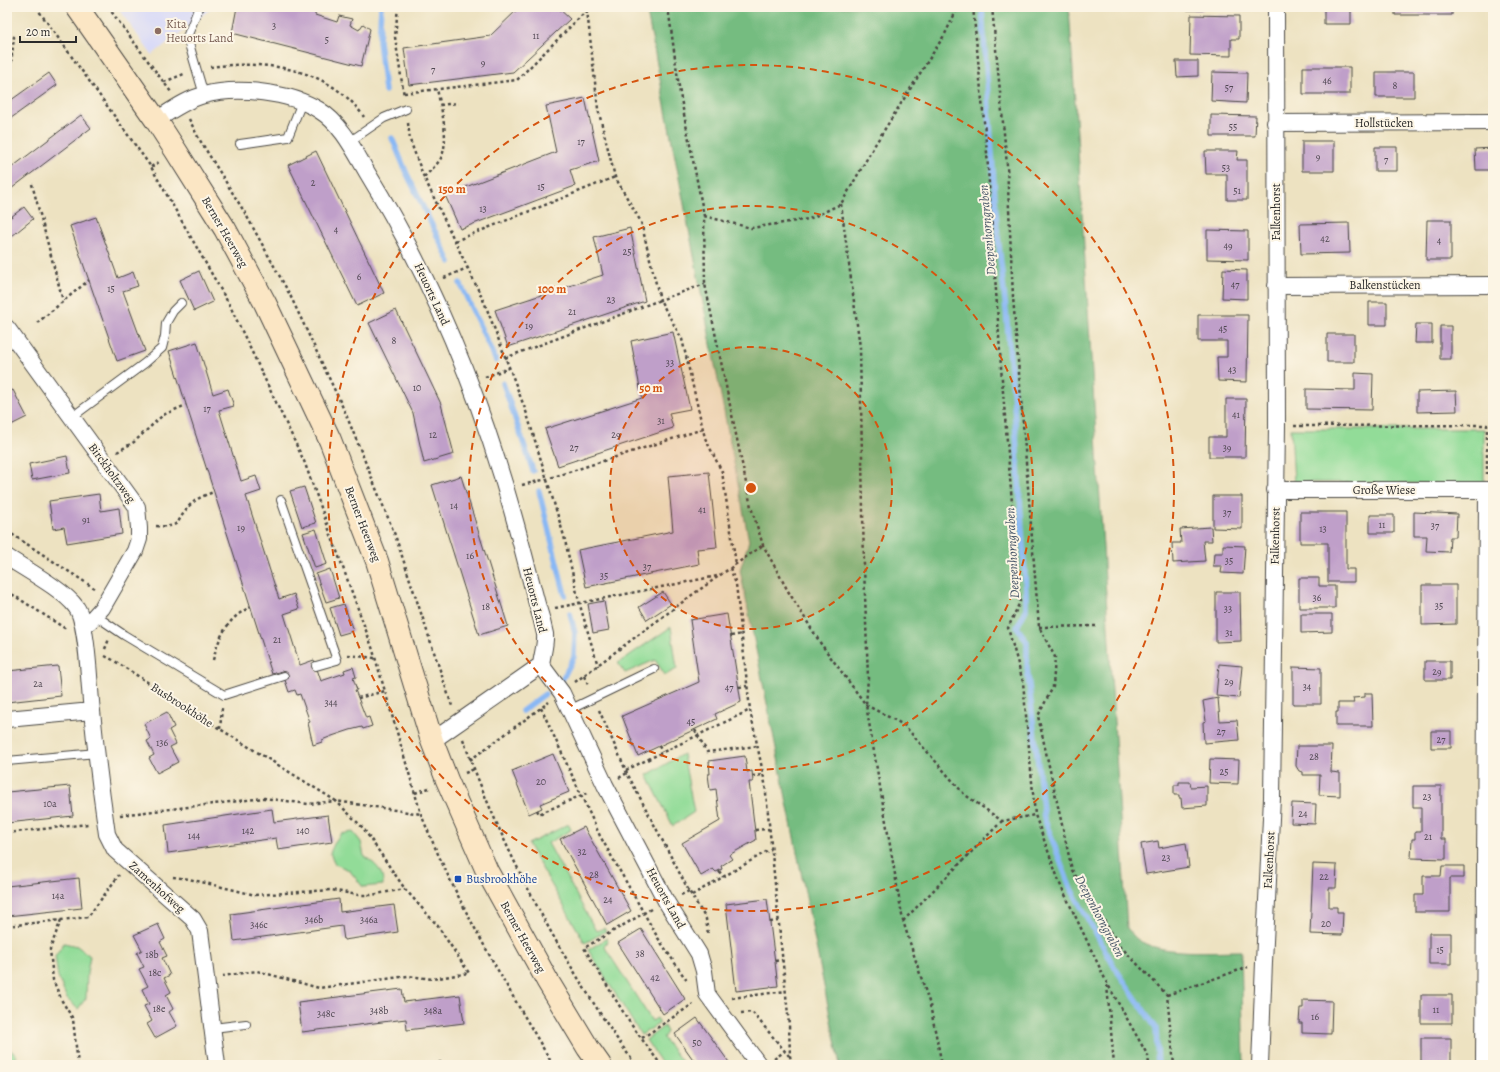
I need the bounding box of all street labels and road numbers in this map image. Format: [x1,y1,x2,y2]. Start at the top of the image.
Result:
street label: Hollstücken [1355,115,1414,131]
street label: Falkenhorst [1268,183,1284,241]
street label: Berner Heerweg [198,193,252,271]
street label: Heuorts Land [411,260,454,328]
street label: Balkenstücken [1349,277,1421,293]
street label: Birckholtzweg [85,440,139,506]
street label: Große Wiese [1353,482,1415,498]
street label: Berner Heerweg [341,484,385,564]
street label: Falkenhorst [1266,507,1284,565]
street label: Heuorts Land [519,566,551,635]
street label: Busbrookhöhe [148,679,216,731]
street label: Falkenhorst [1260,831,1278,889]
street label: Zamenhofweg [126,858,188,916]
street label: Heuorts Land [643,865,690,932]
street label: Berner Heerweg [497,898,549,976]

